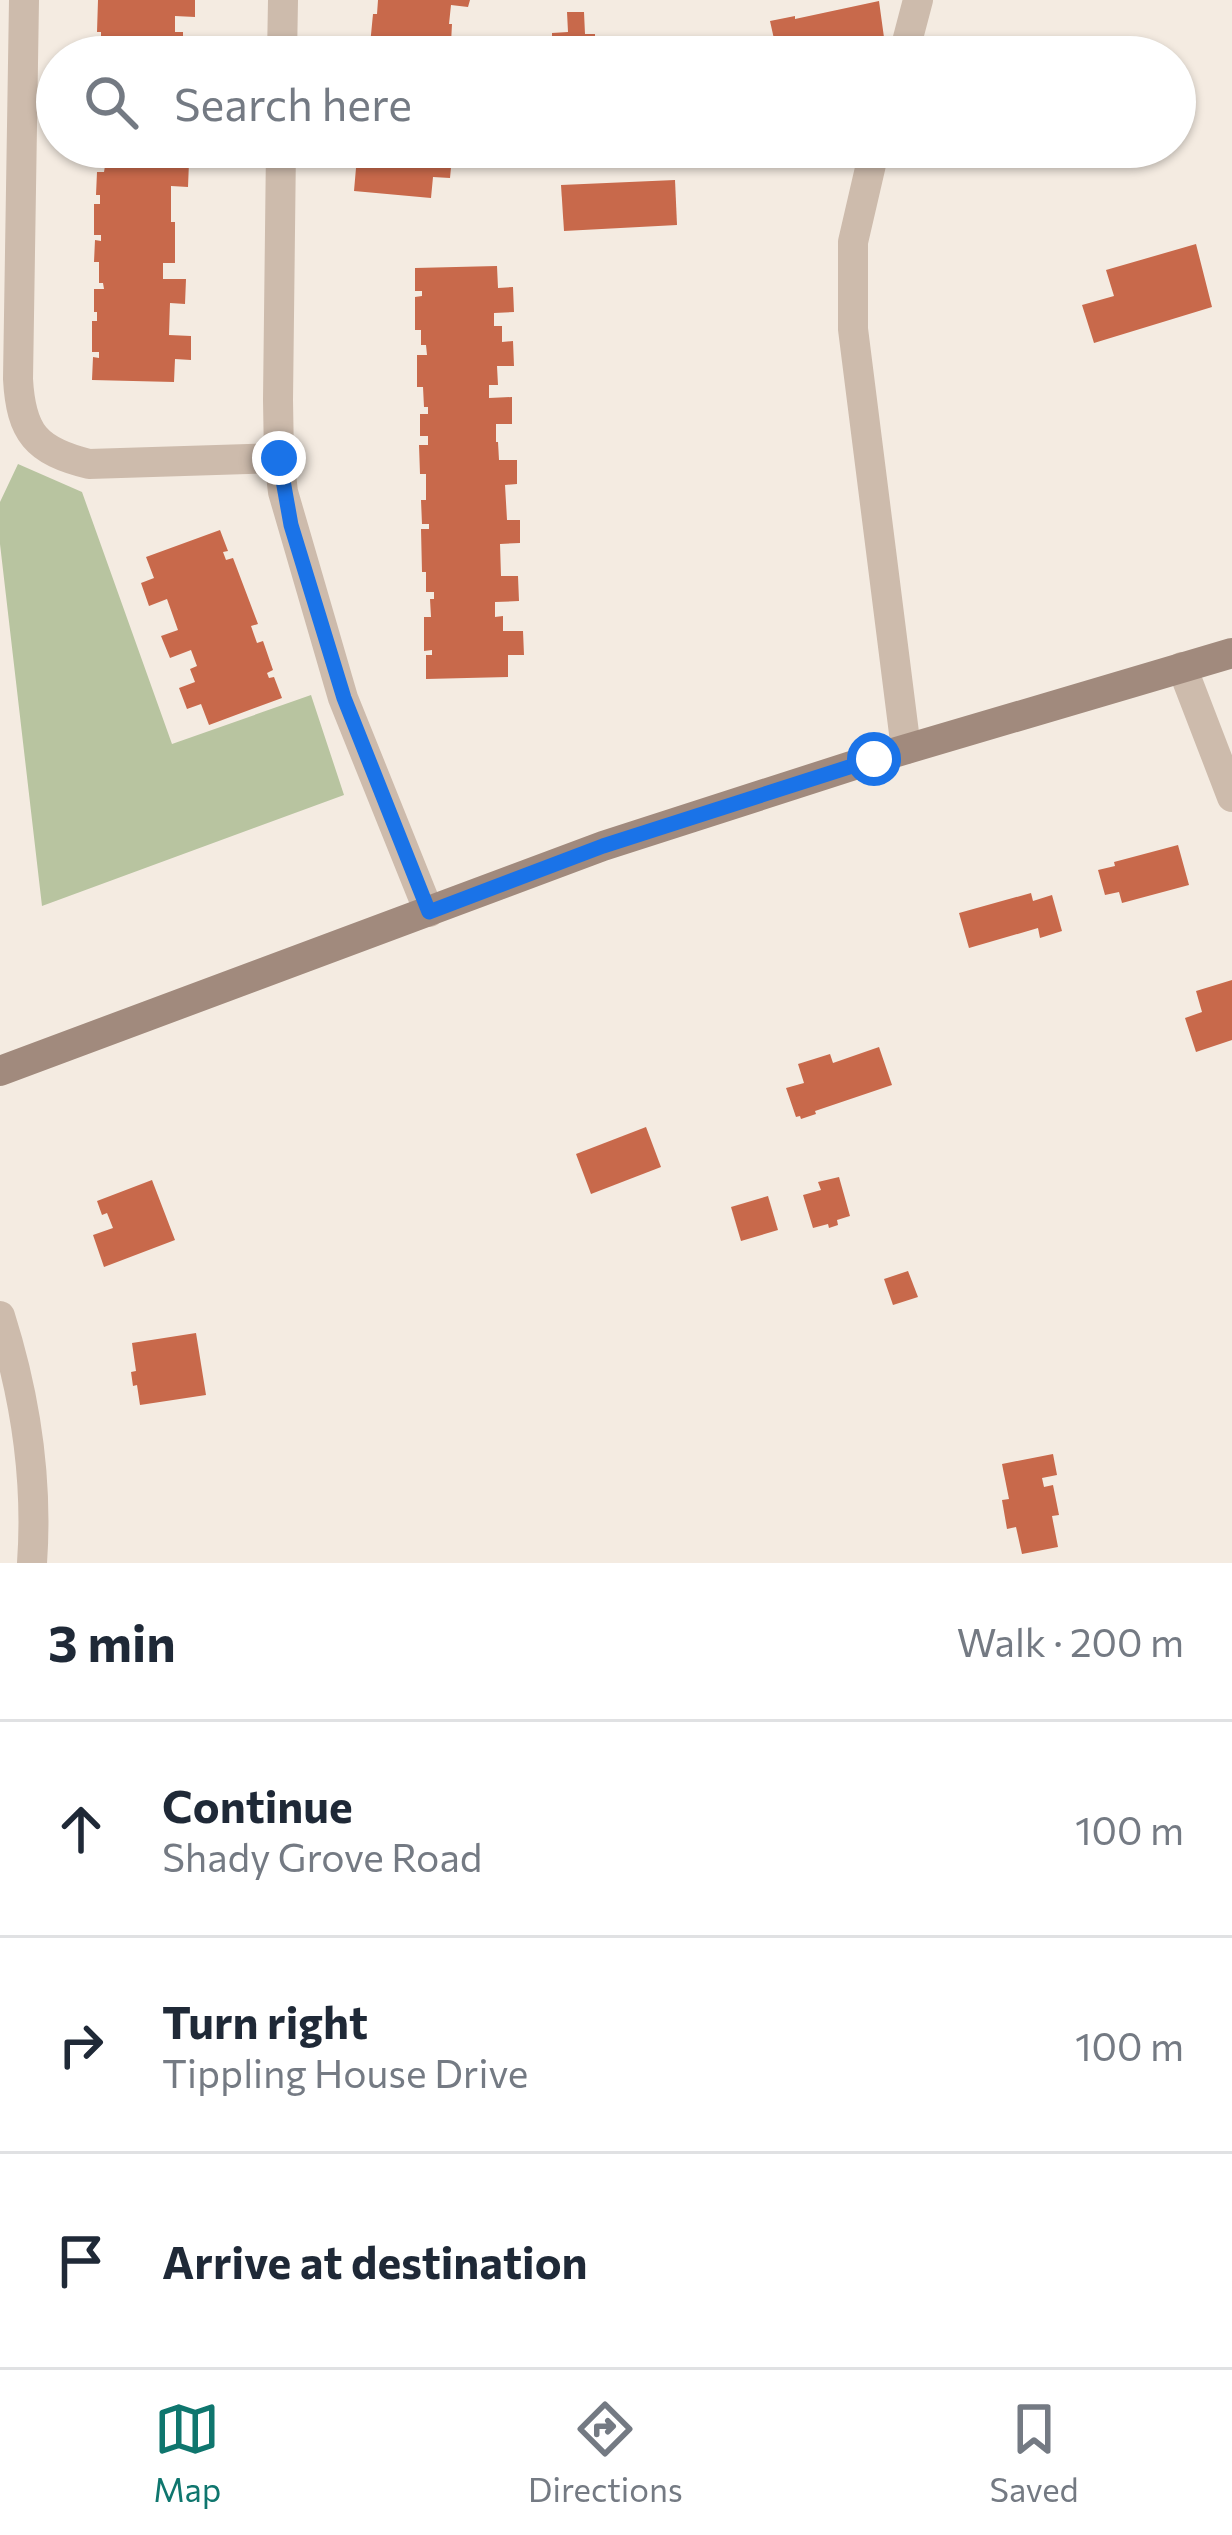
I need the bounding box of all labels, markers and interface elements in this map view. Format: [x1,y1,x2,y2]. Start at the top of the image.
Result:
search box [36,36,1196,168]
icon: search [78,69,144,135]
text: Search here [174,75,412,130]
route end [252,431,306,485]
route start [847,732,901,786]
text: 3 min [48,1610,176,1673]
text: Walk · 200 m [957,1617,1184,1665]
text: Continue [162,1777,353,1832]
icon: ahead [48,1796,114,1862]
text: 100 m [1075,1805,1184,1853]
text: Shady Grove Road [162,1832,482,1880]
text: Turn right [162,1993,368,2048]
icon: right [48,2012,114,2078]
text: 100 m [1075,2021,1184,2069]
text: Tippling House Drive [162,2048,528,2096]
icon: arrive [48,2228,114,2294]
text: Arrive at destination [162,2233,588,2288]
tab: Map [153,2396,221,2509]
tab: Directions [528,2396,683,2509]
tab: Saved [990,2396,1079,2509]

